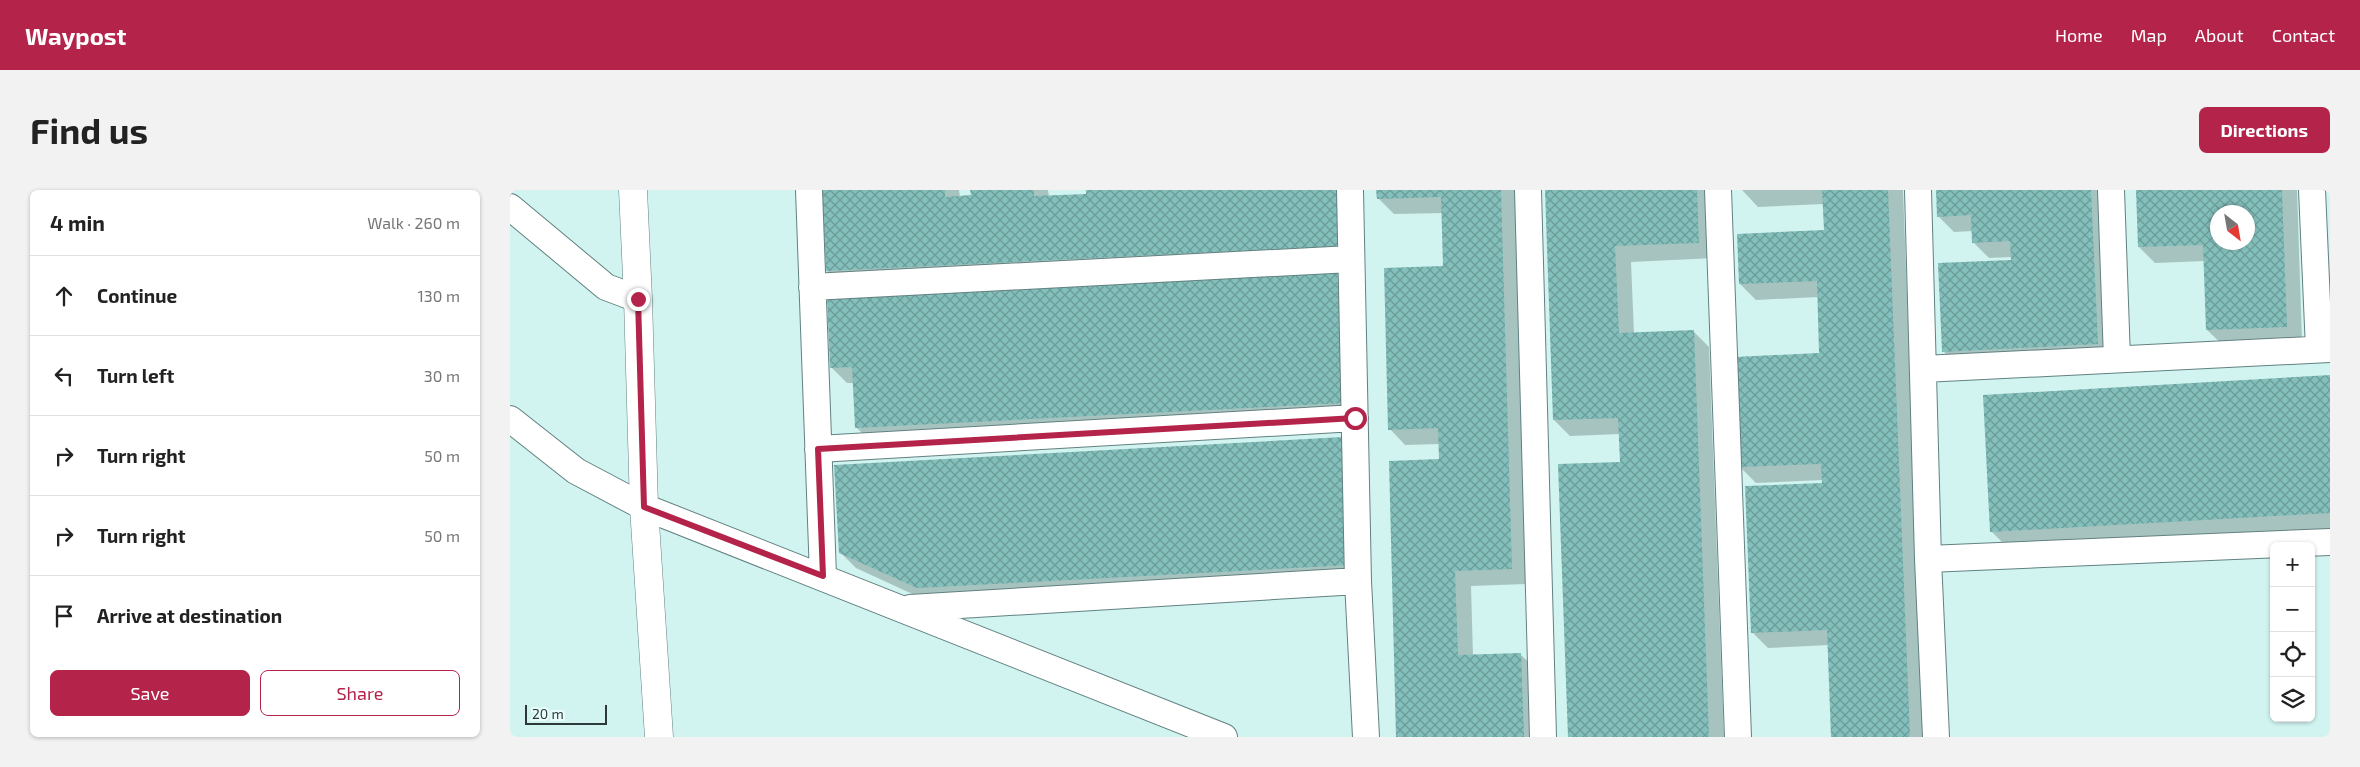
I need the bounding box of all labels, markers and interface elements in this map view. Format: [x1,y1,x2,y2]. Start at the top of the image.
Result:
text: Waypost [25,21,126,50]
text: Home [2055,24,2103,46]
text: Map [2131,24,2167,46]
text: About [2195,24,2244,46]
text: Contact [2272,24,2335,46]
button: Directions [2199,107,2330,153]
text: Find us [30,109,148,151]
north arrow [2210,205,2255,250]
text: 4 min [50,210,105,235]
text: Walk · 260 m [367,213,460,232]
icon: ahead [50,282,78,310]
text: Continue [97,284,177,307]
text: 130 m [418,286,460,305]
route end [627,288,650,311]
icon: left [50,362,78,390]
text: Turn left [97,364,174,387]
text: 30 m [424,366,460,385]
route start [1344,407,1367,430]
icon: right [50,442,78,470]
text: Turn right [97,444,185,467]
text: 50 m [424,446,460,465]
icon: right [50,522,78,550]
text: Turn right [97,524,185,547]
text: 50 m [424,526,460,545]
map controls [2270,542,2315,722]
button: + [2270,542,2315,587]
button: − [2270,587,2315,632]
icon: arrive [50,602,78,630]
text: Arrive at destination [97,604,282,627]
button: locate [2270,632,2315,677]
button: Save [50,670,250,716]
button: Share [260,670,460,716]
button: layers [2270,677,2315,722]
scale bar [525,702,608,725]
text: 20 m [532,705,564,722]

